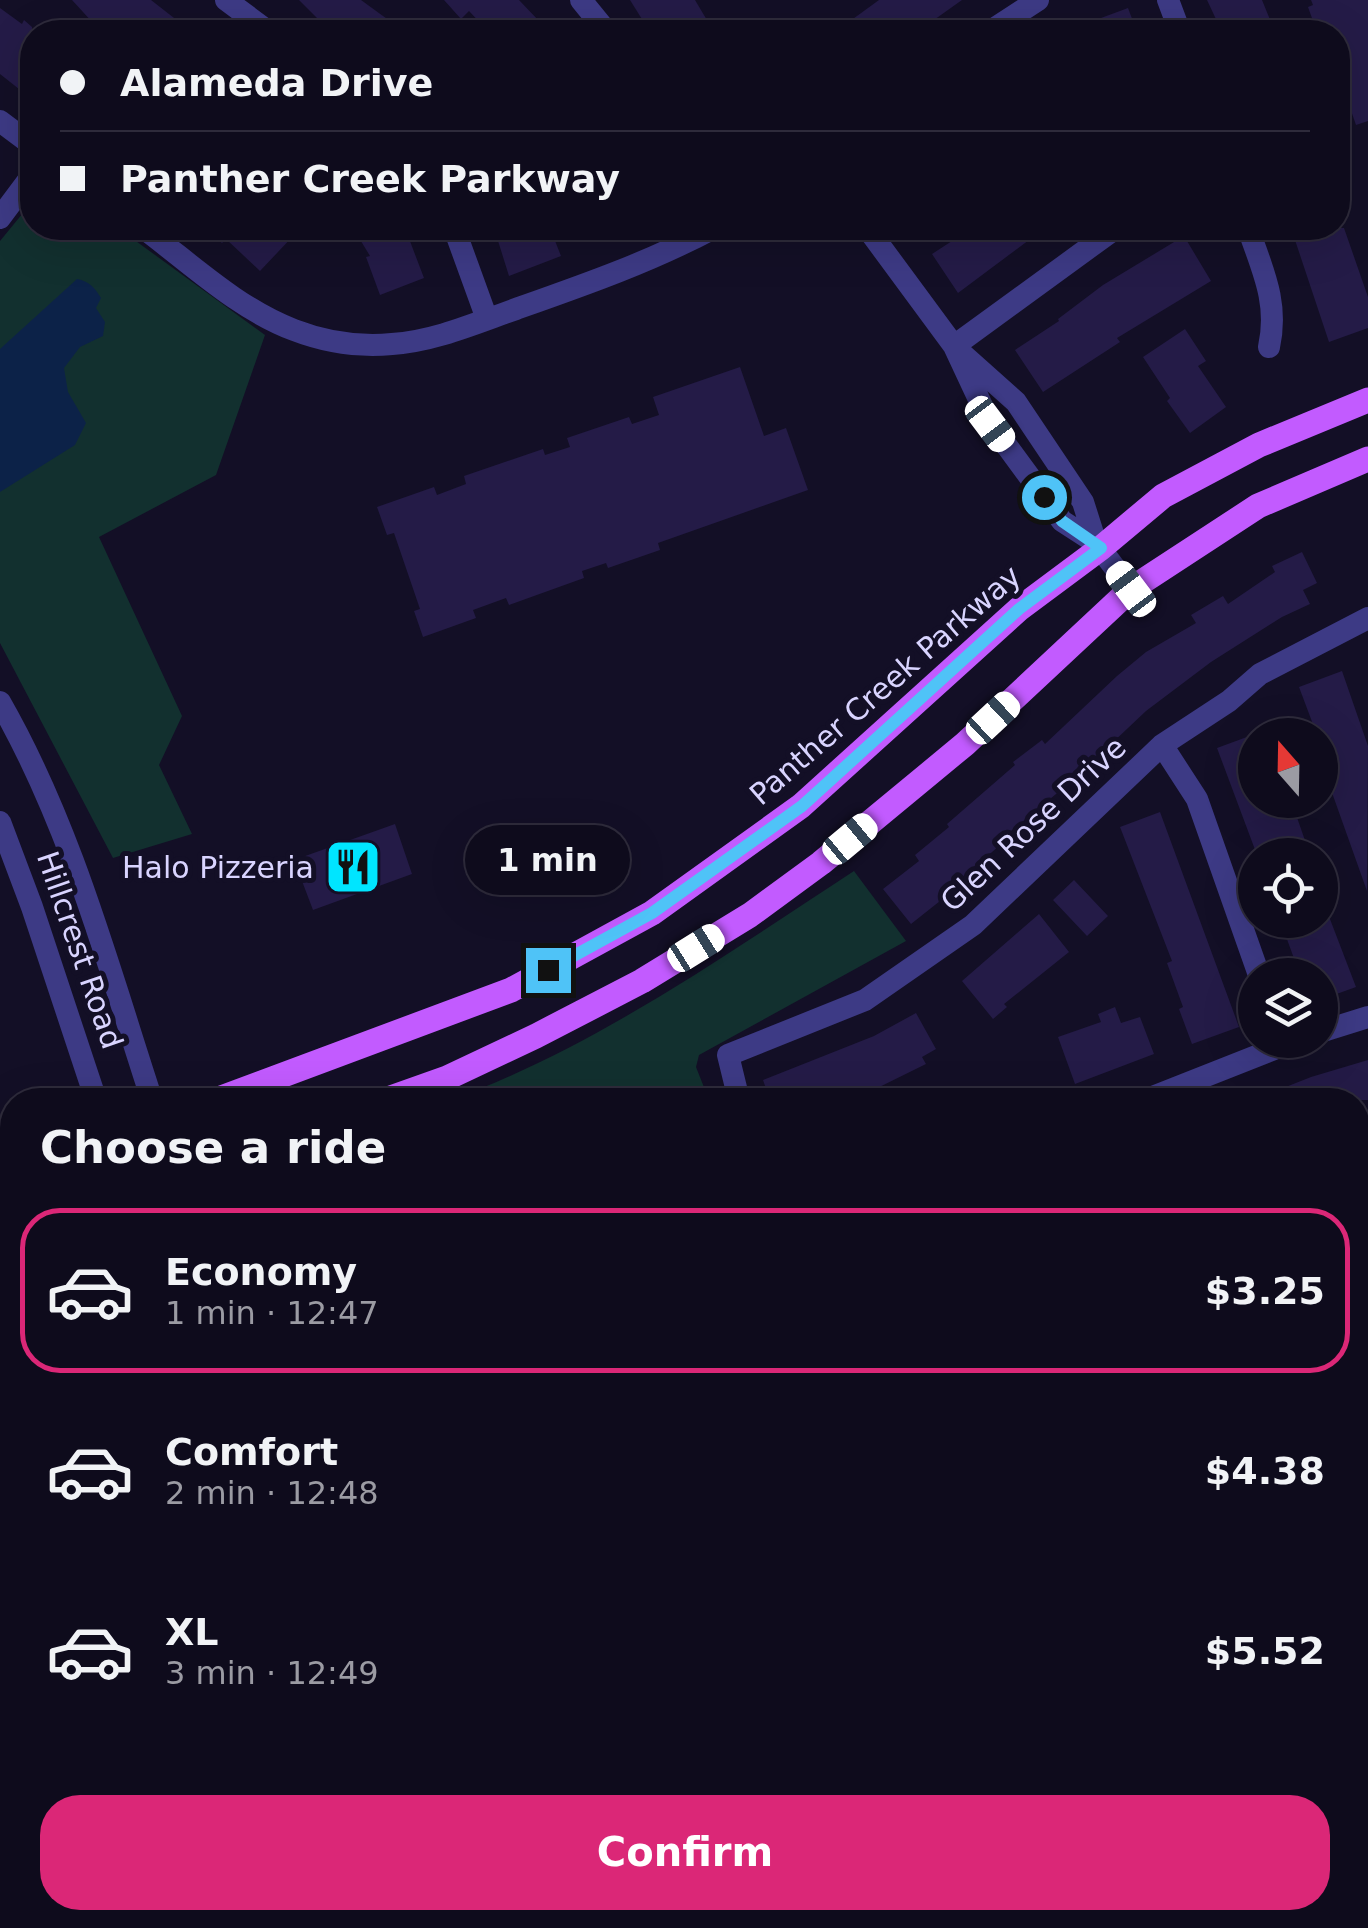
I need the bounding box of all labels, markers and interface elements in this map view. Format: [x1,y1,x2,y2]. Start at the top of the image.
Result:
text: Alameda Drive [120,61,433,105]
text: Panther Creek Parkway [120,157,620,201]
car [960,391,1020,457]
route start [1022,475,1067,520]
car [1101,556,1161,622]
street label: Panther Creek Parkway [743,558,1027,812]
car [961,687,1025,749]
north arrow [1238,718,1338,818]
map controls [1238,718,1338,1058]
street label: Glen Rose Drive [933,729,1133,919]
car [817,808,883,870]
callout: 1 min [466,825,630,895]
restaurant icon: Halo Pizzeria [323,837,383,897]
button: locate [1238,838,1338,938]
text: 1 min [497,841,598,879]
street label: Hillcrest Road [30,847,130,1053]
place label: Halo Pizzeria [122,850,314,885]
car [663,919,729,977]
route end [526,948,571,993]
button: layers [1238,958,1338,1058]
text: Choose a ride [40,1121,386,1174]
icon: car [45,1246,135,1336]
text: Economy [165,1250,357,1294]
text: $3.25 [1205,1269,1325,1313]
text: 1 min · 12:47 [165,1294,379,1332]
icon: car [45,1426,135,1516]
text: Comfort [165,1430,338,1474]
text: $4.38 [1205,1449,1325,1493]
text: 2 min · 12:48 [165,1474,379,1512]
icon: car [45,1606,135,1696]
text: XL [165,1610,219,1654]
text: $5.52 [1205,1629,1325,1673]
text: 3 min · 12:49 [165,1654,379,1692]
button: Confirm [40,1795,1330,1910]

